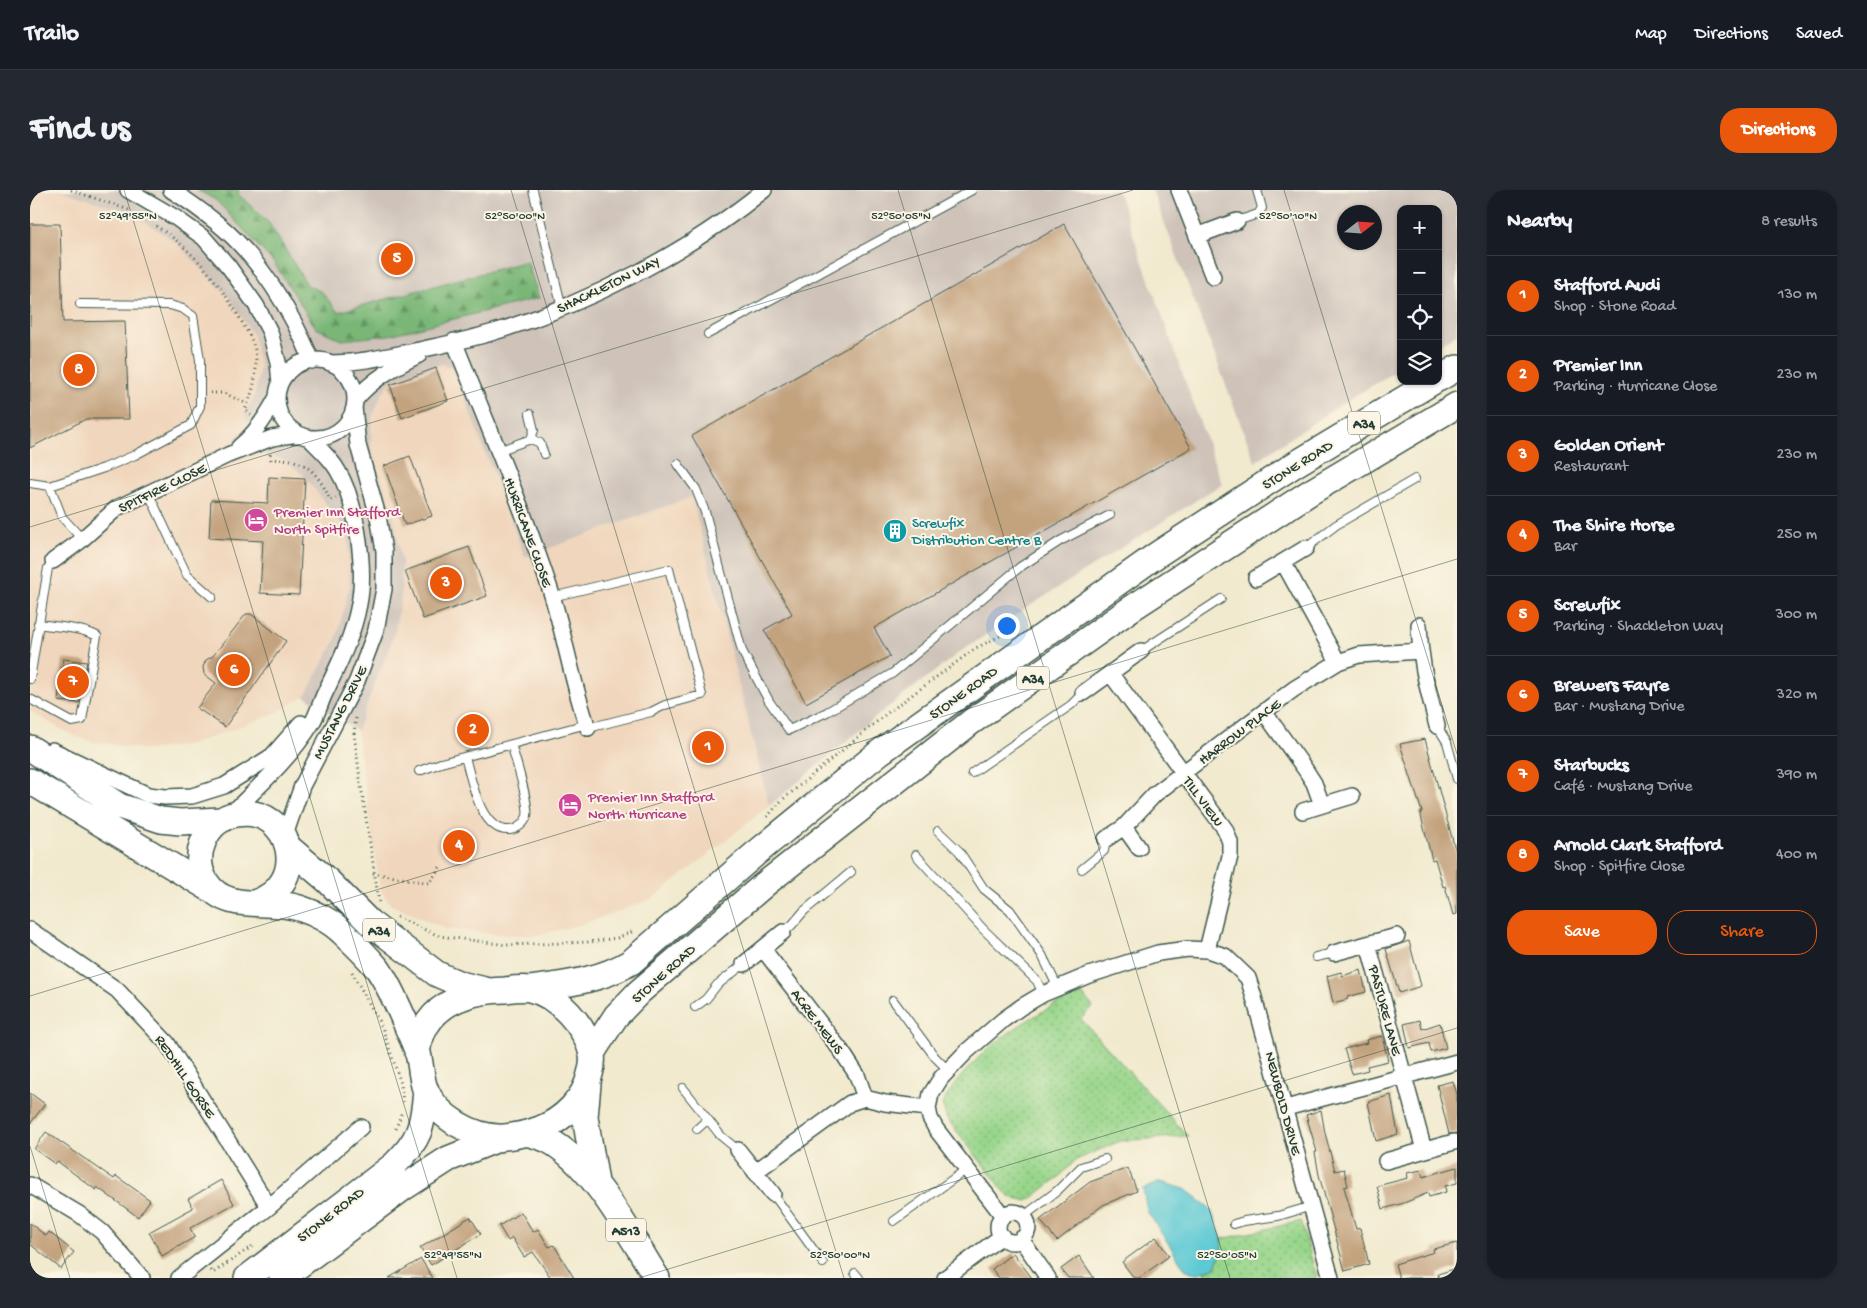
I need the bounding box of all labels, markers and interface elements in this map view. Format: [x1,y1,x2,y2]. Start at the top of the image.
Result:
text: Trailo [25,20,79,49]
text: Map [1635,24,1667,45]
text: Directions [1695,24,1768,45]
text: Saved [1796,24,1842,45]
button: Directions [1720,108,1837,153]
text: Find us [30,110,130,151]
north arrow [1337,205,1382,250]
map controls [1397,205,1442,385]
button: + [1397,205,1442,250]
text: 52°49'55"N [99,210,157,224]
text: 52°50'00"N [485,210,545,224]
text: 52°50'05"N [871,210,931,224]
text: 52°50'10"N [1259,210,1317,224]
text: Nearby [1507,210,1572,235]
text: 8 results [1761,213,1817,232]
pin: 5 [381,240,413,278]
button: − [1397,250,1442,295]
street label: SHACKLETON WAY [554,253,663,319]
text: Stafford Audi [1554,275,1660,298]
text: 1 [1520,286,1526,305]
text: 130 m [1778,286,1817,305]
button: locate [1397,295,1442,340]
text: Shop · Stone Road [1554,298,1676,317]
button: layers [1397,340,1442,385]
pin: 8 [63,351,95,389]
text: Premier Inn [1554,355,1642,378]
text: 2 [1519,366,1527,385]
text: 230 m [1777,366,1817,385]
text: Parking · Hurricane Close [1554,378,1717,397]
road number: A34 [1348,412,1380,434]
text: Golden Orient [1554,435,1663,458]
street label: STONE ROAD [1259,437,1337,495]
text: 3 [1519,446,1527,465]
text: 230 m [1777,446,1817,465]
text: Restaurant [1554,458,1628,477]
street label: SPITFIRE CLOSE [116,459,210,518]
street label: HURRICANE CLOSE [499,475,555,590]
place label: Premier Inn Stafford North Spitfire [273,504,401,539]
hotel icon: Premier Inn Stafford North Spitfire [243,507,269,533]
place label: Screwfix Distribution Centre B [911,515,1042,550]
text: The Shire Horse [1554,515,1674,538]
building icon: Screwfix Distribution Centre B [882,518,908,544]
text: 4 [1519,526,1527,545]
text: 250 m [1777,526,1817,545]
text: Bar [1554,538,1577,557]
pin: 3 [430,564,462,602]
text: Screwfix [1554,595,1620,618]
text: 5 [1519,606,1527,625]
text: 300 m [1775,606,1817,625]
your location [994,613,1020,639]
text: Parking · Shackleton Way [1554,618,1723,637]
pin: 6 [218,651,250,689]
pin: 7 [57,663,89,701]
street label: MUSTANG DRIVE [310,663,372,763]
street label: STONE ROAD [927,663,1002,724]
road number: A34 [1017,666,1049,689]
text: Brewers Fayre [1554,675,1669,698]
text: 6 [1519,686,1527,705]
text: 320 m [1777,686,1817,705]
street label: HARROW PLACE [1195,695,1285,769]
text: Bar · Mustang Drive [1554,698,1685,717]
pin: 2 [457,711,489,749]
pin: 1 [692,728,724,766]
text: Starbucks [1554,755,1629,778]
text: 7 [1519,766,1527,785]
text: 390 m [1776,766,1817,785]
street label: TILL VIEW [1177,773,1227,831]
text: Café · Mustang Drive [1554,778,1693,797]
place label: Premier Inn Stafford North Hurricane [587,789,715,824]
hotel icon: Premier Inn Stafford North Hurricane [557,792,583,818]
pin: 4 [443,827,475,865]
text: Arnold Clark Stafford [1554,835,1722,858]
text: 8 [1519,846,1527,865]
text: 400 m [1776,846,1817,865]
text: Shop · Spitfire Close [1554,858,1685,877]
button: Save [1507,910,1657,955]
button: Share [1667,910,1817,955]
road number: A34 [363,918,395,942]
street label: STONE ROAD [629,941,700,1008]
street label: PASTURE LANE [1363,962,1405,1058]
street label: ACRE MEWS [786,986,847,1058]
street label: REDHILL GORSE [150,1032,219,1123]
street label: NEWBOLD DRIVE [1260,1050,1305,1158]
street label: STONE ROAD [294,1184,368,1247]
road number: A513 [606,1218,646,1242]
text: 52°49'55"N [424,1249,482,1263]
text: 52°50'00"N [810,1249,870,1263]
text: 52°50'05"N [1197,1249,1257,1263]

